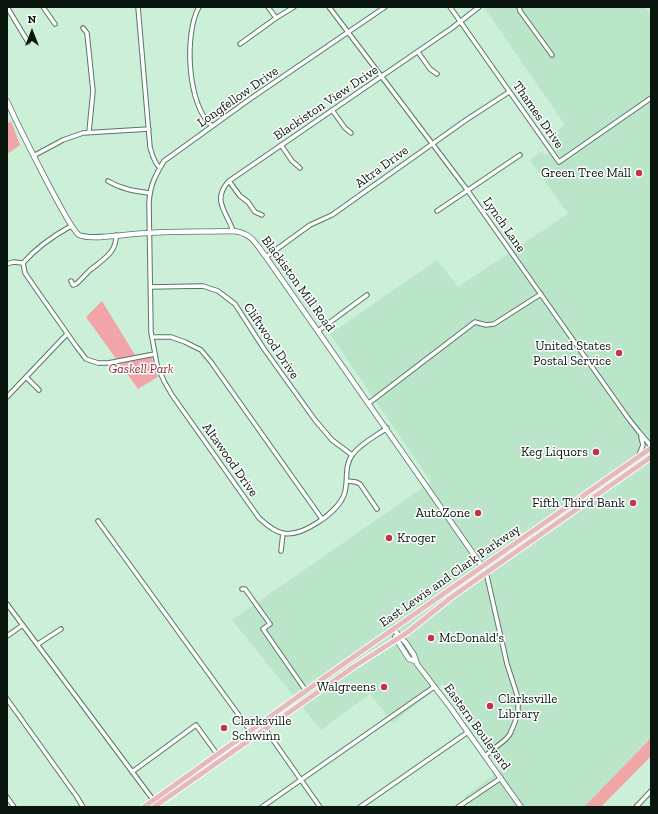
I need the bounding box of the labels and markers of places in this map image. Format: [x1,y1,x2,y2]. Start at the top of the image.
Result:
place label: Green Tree Mall [541,165,631,181]
marker: Green Tree Mall [634,168,644,178]
place label: United States Postal Service [533,338,611,369]
marker: United States Postal Service [614,348,624,358]
place label: Keg Liquors [521,444,588,460]
marker: Keg Liquors [591,447,601,457]
place label: Fifth Third Bank [532,495,625,511]
marker: Fifth Third Bank [628,498,638,508]
place label: AutoZone [416,505,470,521]
marker: AutoZone [473,508,483,518]
place label: Kroger [397,530,436,546]
marker: Kroger [384,533,394,543]
place label: McDonald's [439,630,504,646]
marker: McDonald's [426,633,436,643]
place label: Walgreens [317,679,376,695]
marker: Walgreens [379,682,389,692]
place label: Clarksville Library [498,691,557,722]
marker: Clarksville Library [485,701,495,711]
place label: Clarksville Schwinn [232,713,291,744]
marker: Clarksville Schwinn [219,723,229,733]

